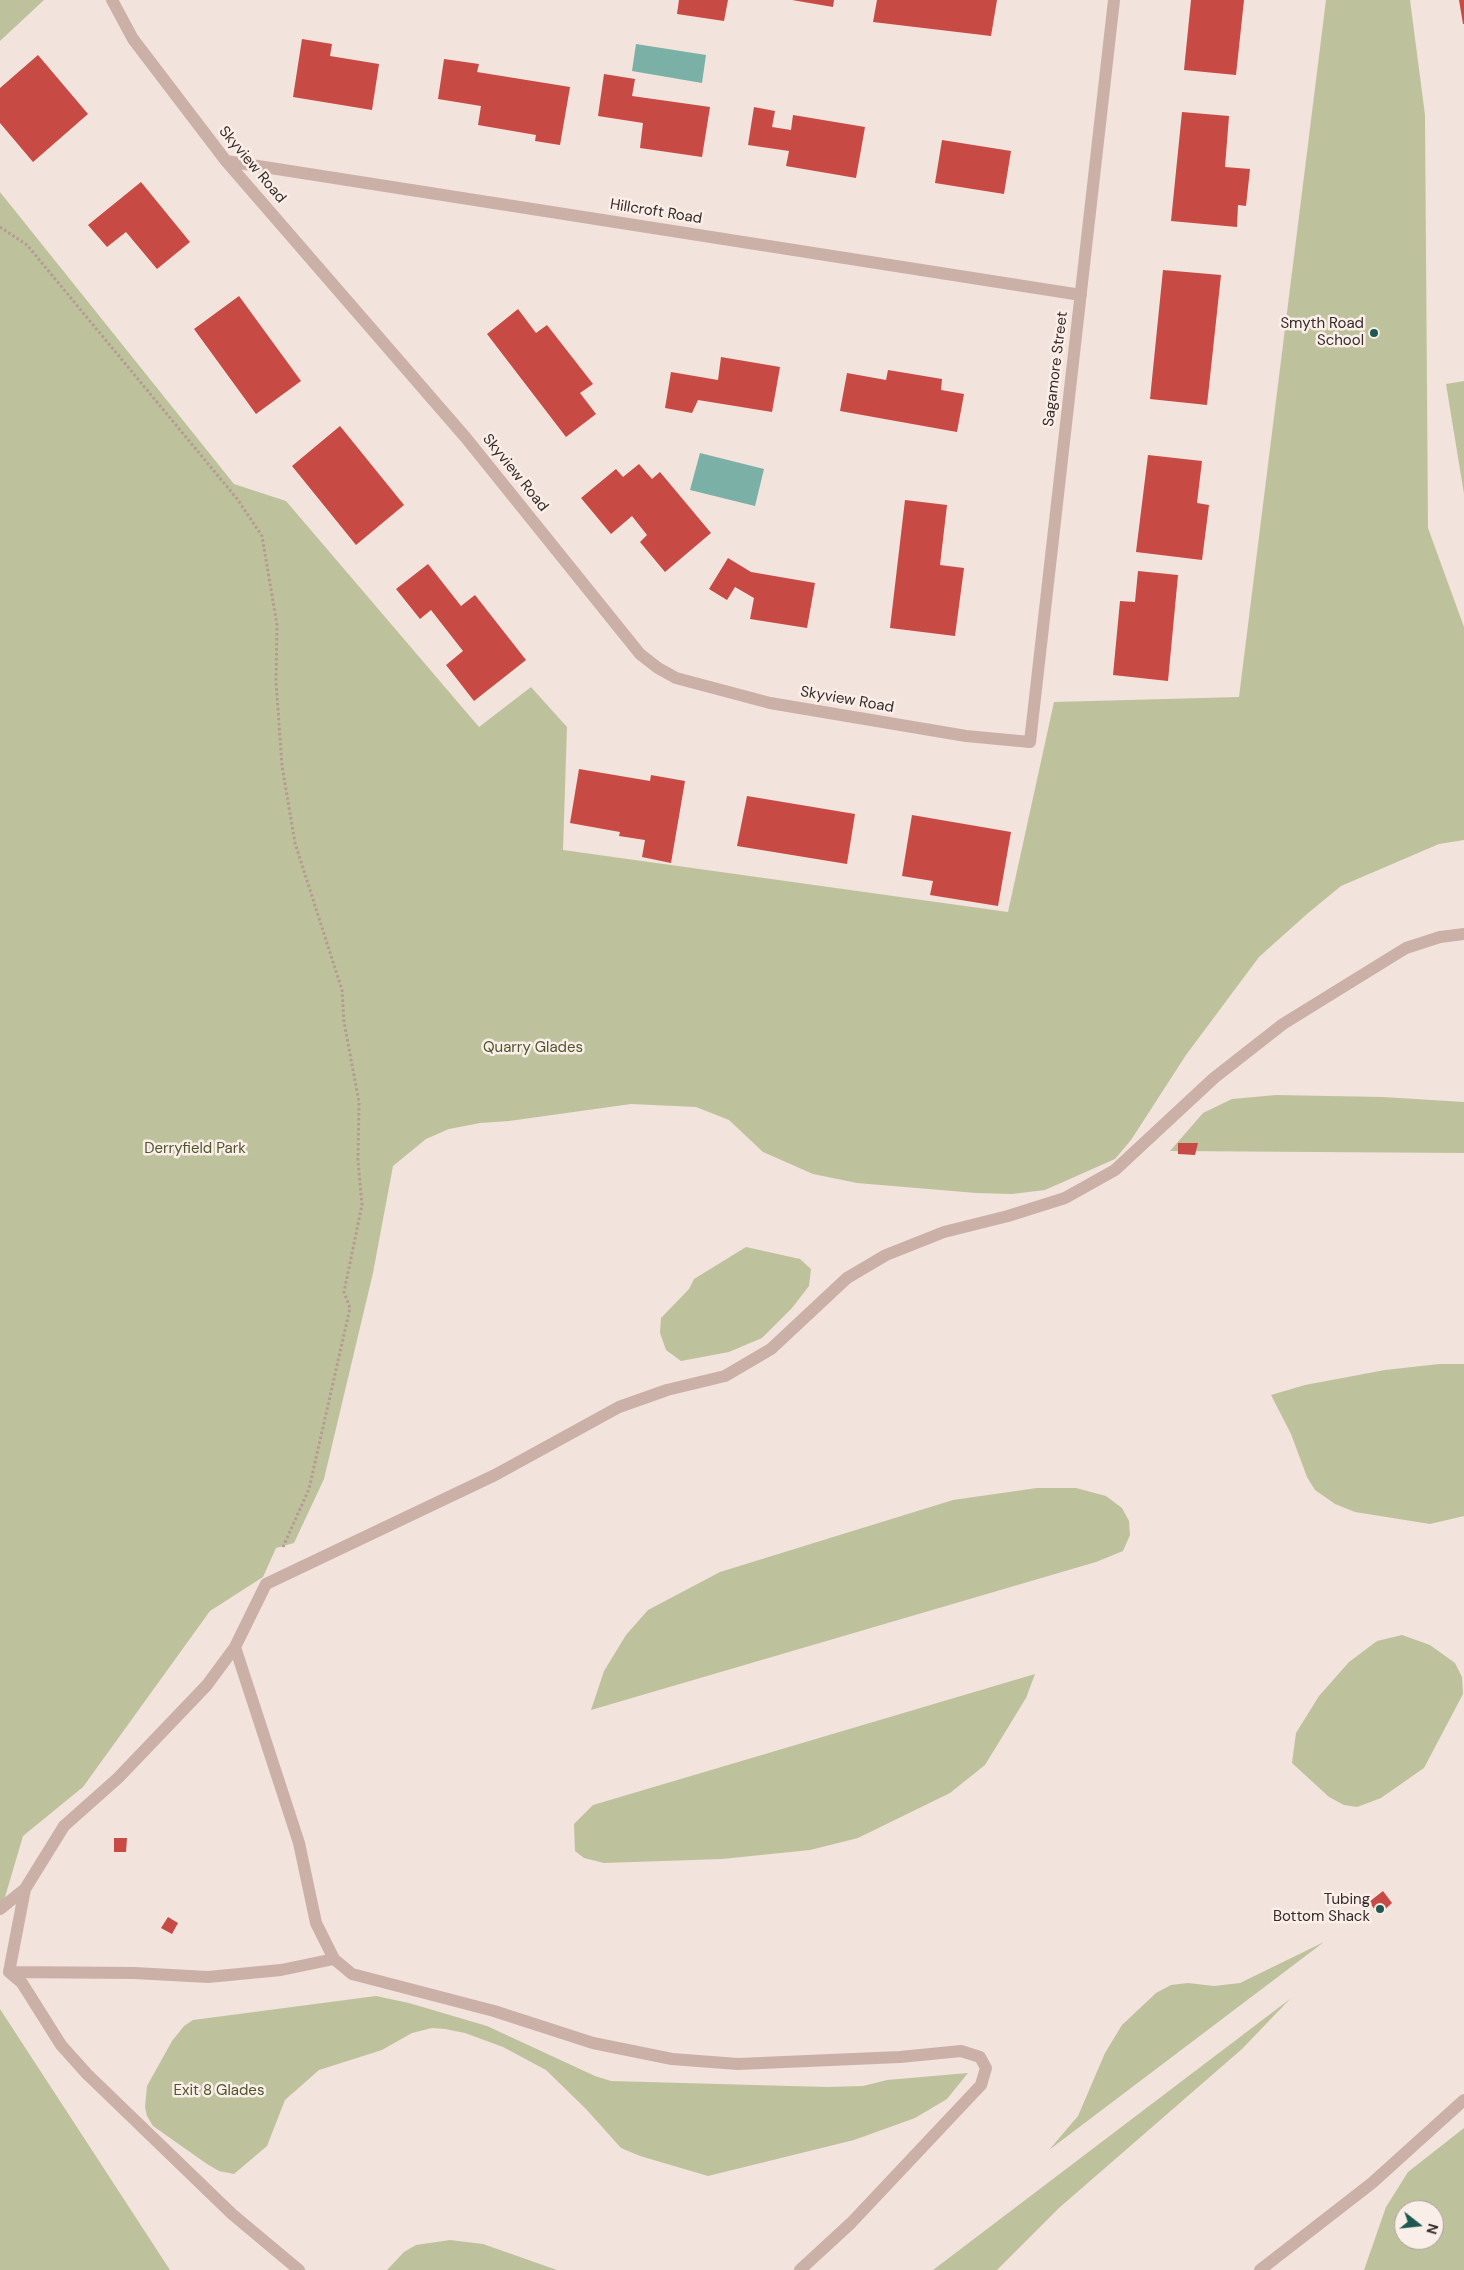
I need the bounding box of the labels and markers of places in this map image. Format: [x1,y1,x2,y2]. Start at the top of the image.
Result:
place label: Smyth Road School [1280,315,1364,350]
marker: Smyth Road School [1368,327,1380,339]
place label: Tubing Bottom Shack [1273,1891,1370,1926]
marker: Tubing Bottom Shack [1374,1903,1386,1915]

